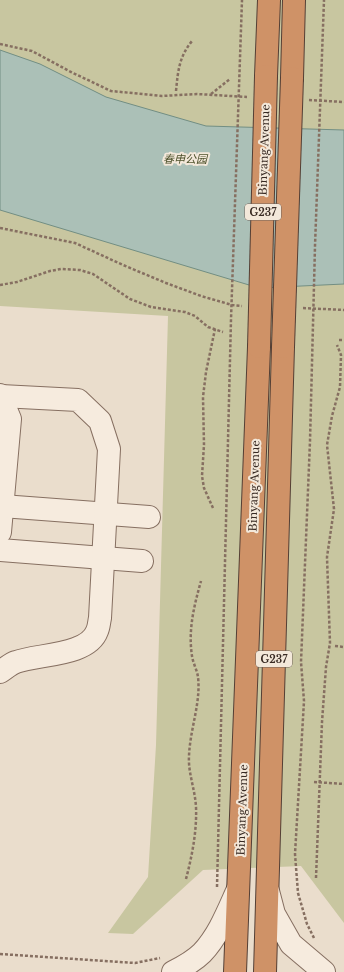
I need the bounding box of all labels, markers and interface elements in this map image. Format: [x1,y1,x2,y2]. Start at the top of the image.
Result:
street label: Binyang Avenue [255,104,273,196]
park label: 春申公园 [163,152,209,166]
road number: G237 [245,204,281,220]
street label: Binyang Avenue [245,440,263,532]
road number: G237 [256,651,292,667]
street label: Binyang Avenue [233,764,251,856]

